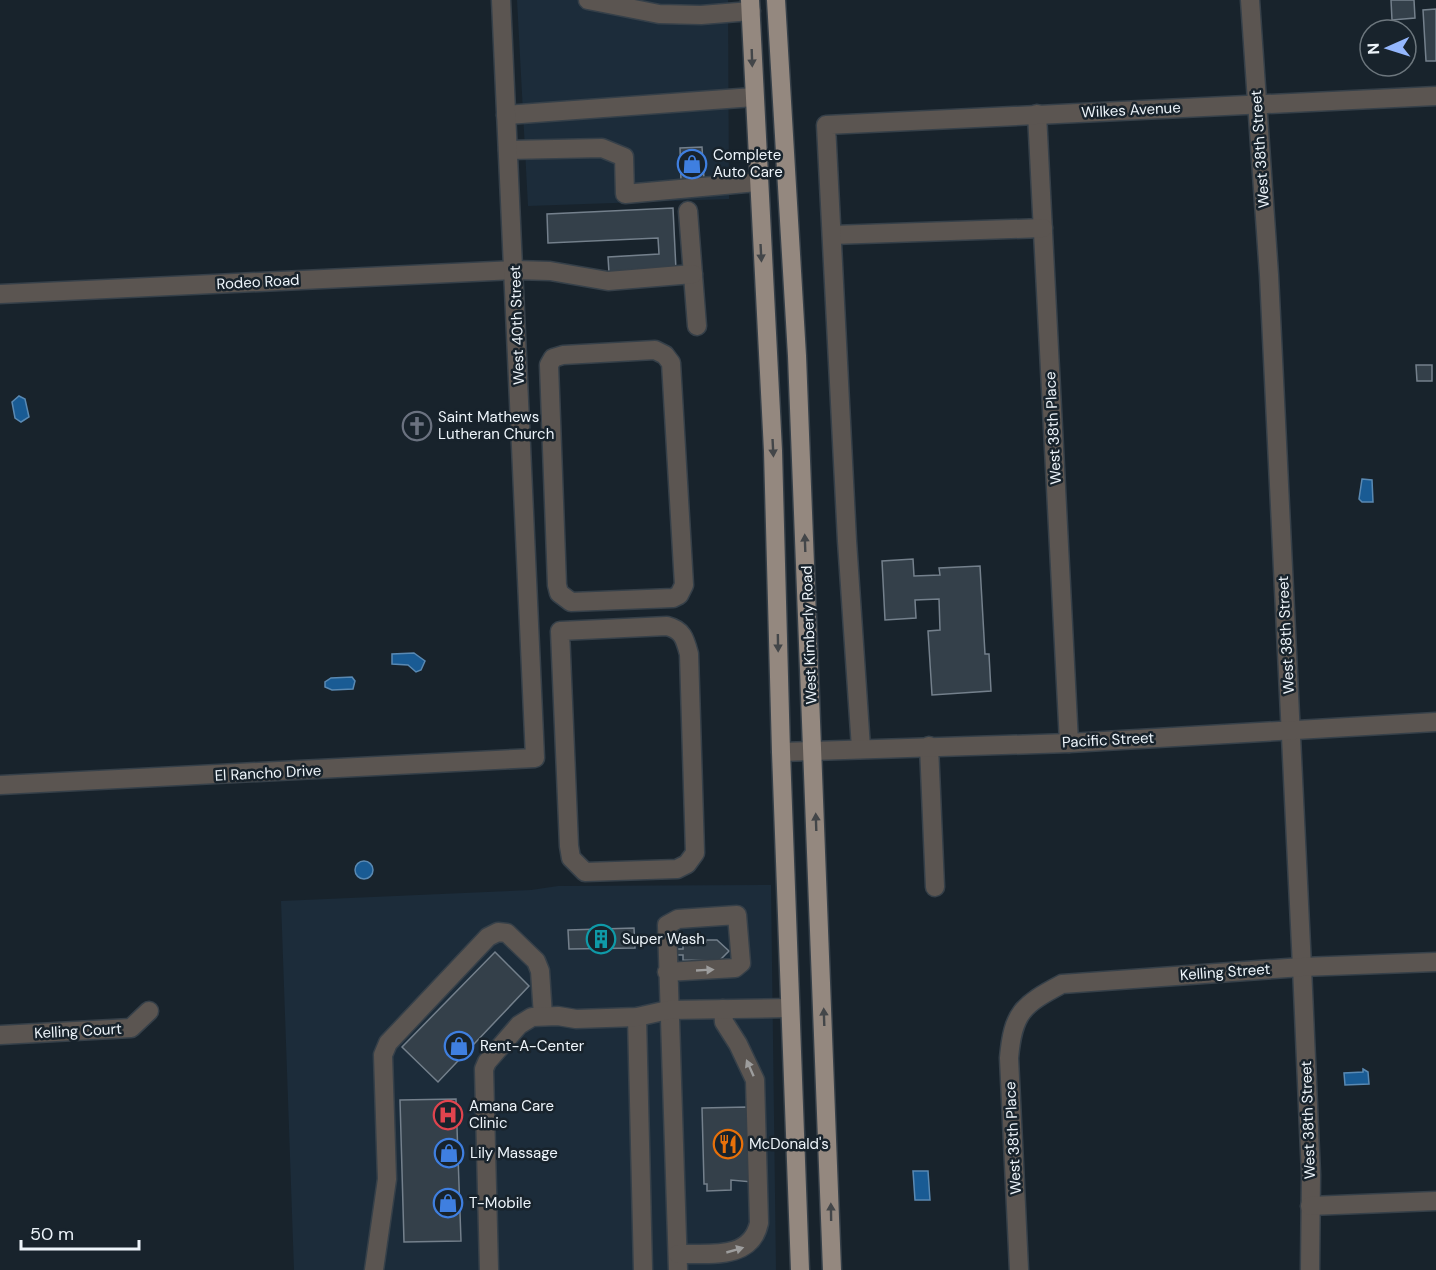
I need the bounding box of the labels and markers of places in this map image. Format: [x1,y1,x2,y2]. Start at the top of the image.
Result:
place label: Complete Auto Care [713,145,783,182]
shop icon: Complete Auto Care [676,148,708,180]
place label: Saint Mathews Lutheran Church [438,407,554,444]
church icon: Saint Mathews Lutheran Church [401,410,433,442]
building icon: Super Wash [585,923,617,955]
place label: Super Wash [622,929,705,949]
shop icon: Rent-A-Center [443,1030,475,1062]
place label: Rent-A-Center [480,1036,585,1056]
place label: Amana Care Clinic [469,1096,554,1133]
hospital icon: Amana Care Clinic [432,1099,464,1131]
restaurant icon: McDonald's [712,1128,744,1160]
place label: McDonald's [749,1134,829,1154]
shop icon: Lily Massage [433,1137,465,1169]
place label: Lily Massage [470,1143,558,1163]
shop icon: T-Mobile [432,1187,464,1219]
place label: T-Mobile [469,1193,531,1213]

